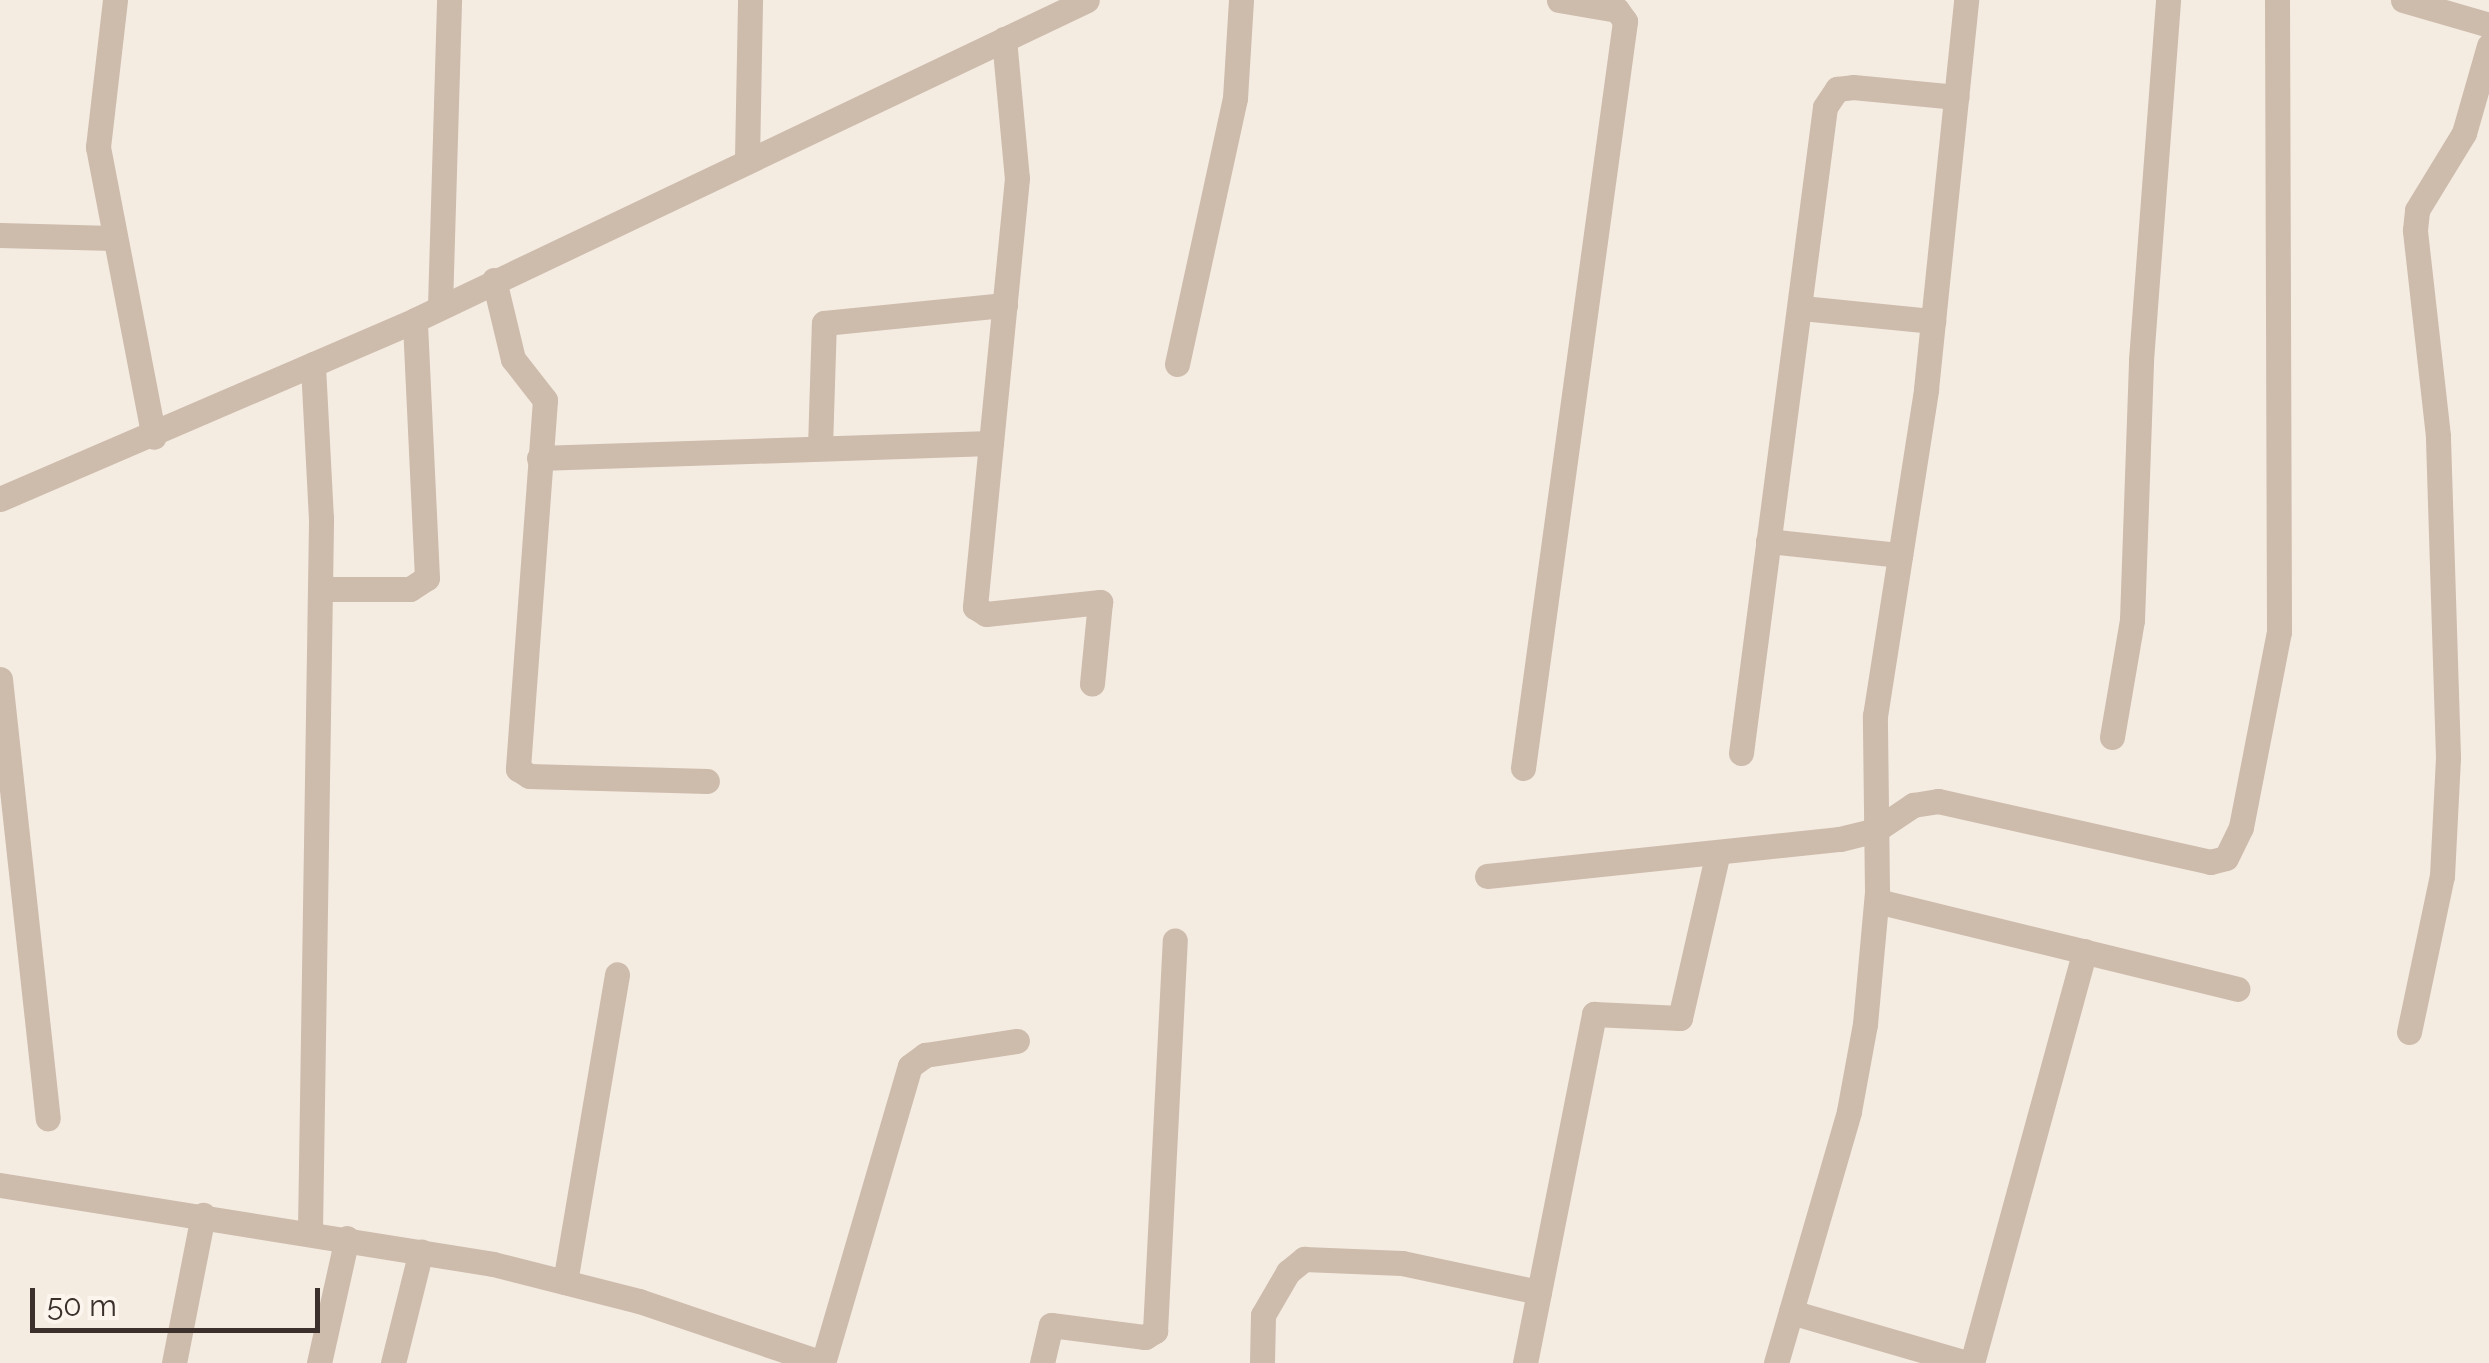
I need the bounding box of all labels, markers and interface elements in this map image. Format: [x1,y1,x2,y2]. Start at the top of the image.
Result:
scale bar [35,1268,325,1330]
text: 50 m [47,1288,117,1323]

